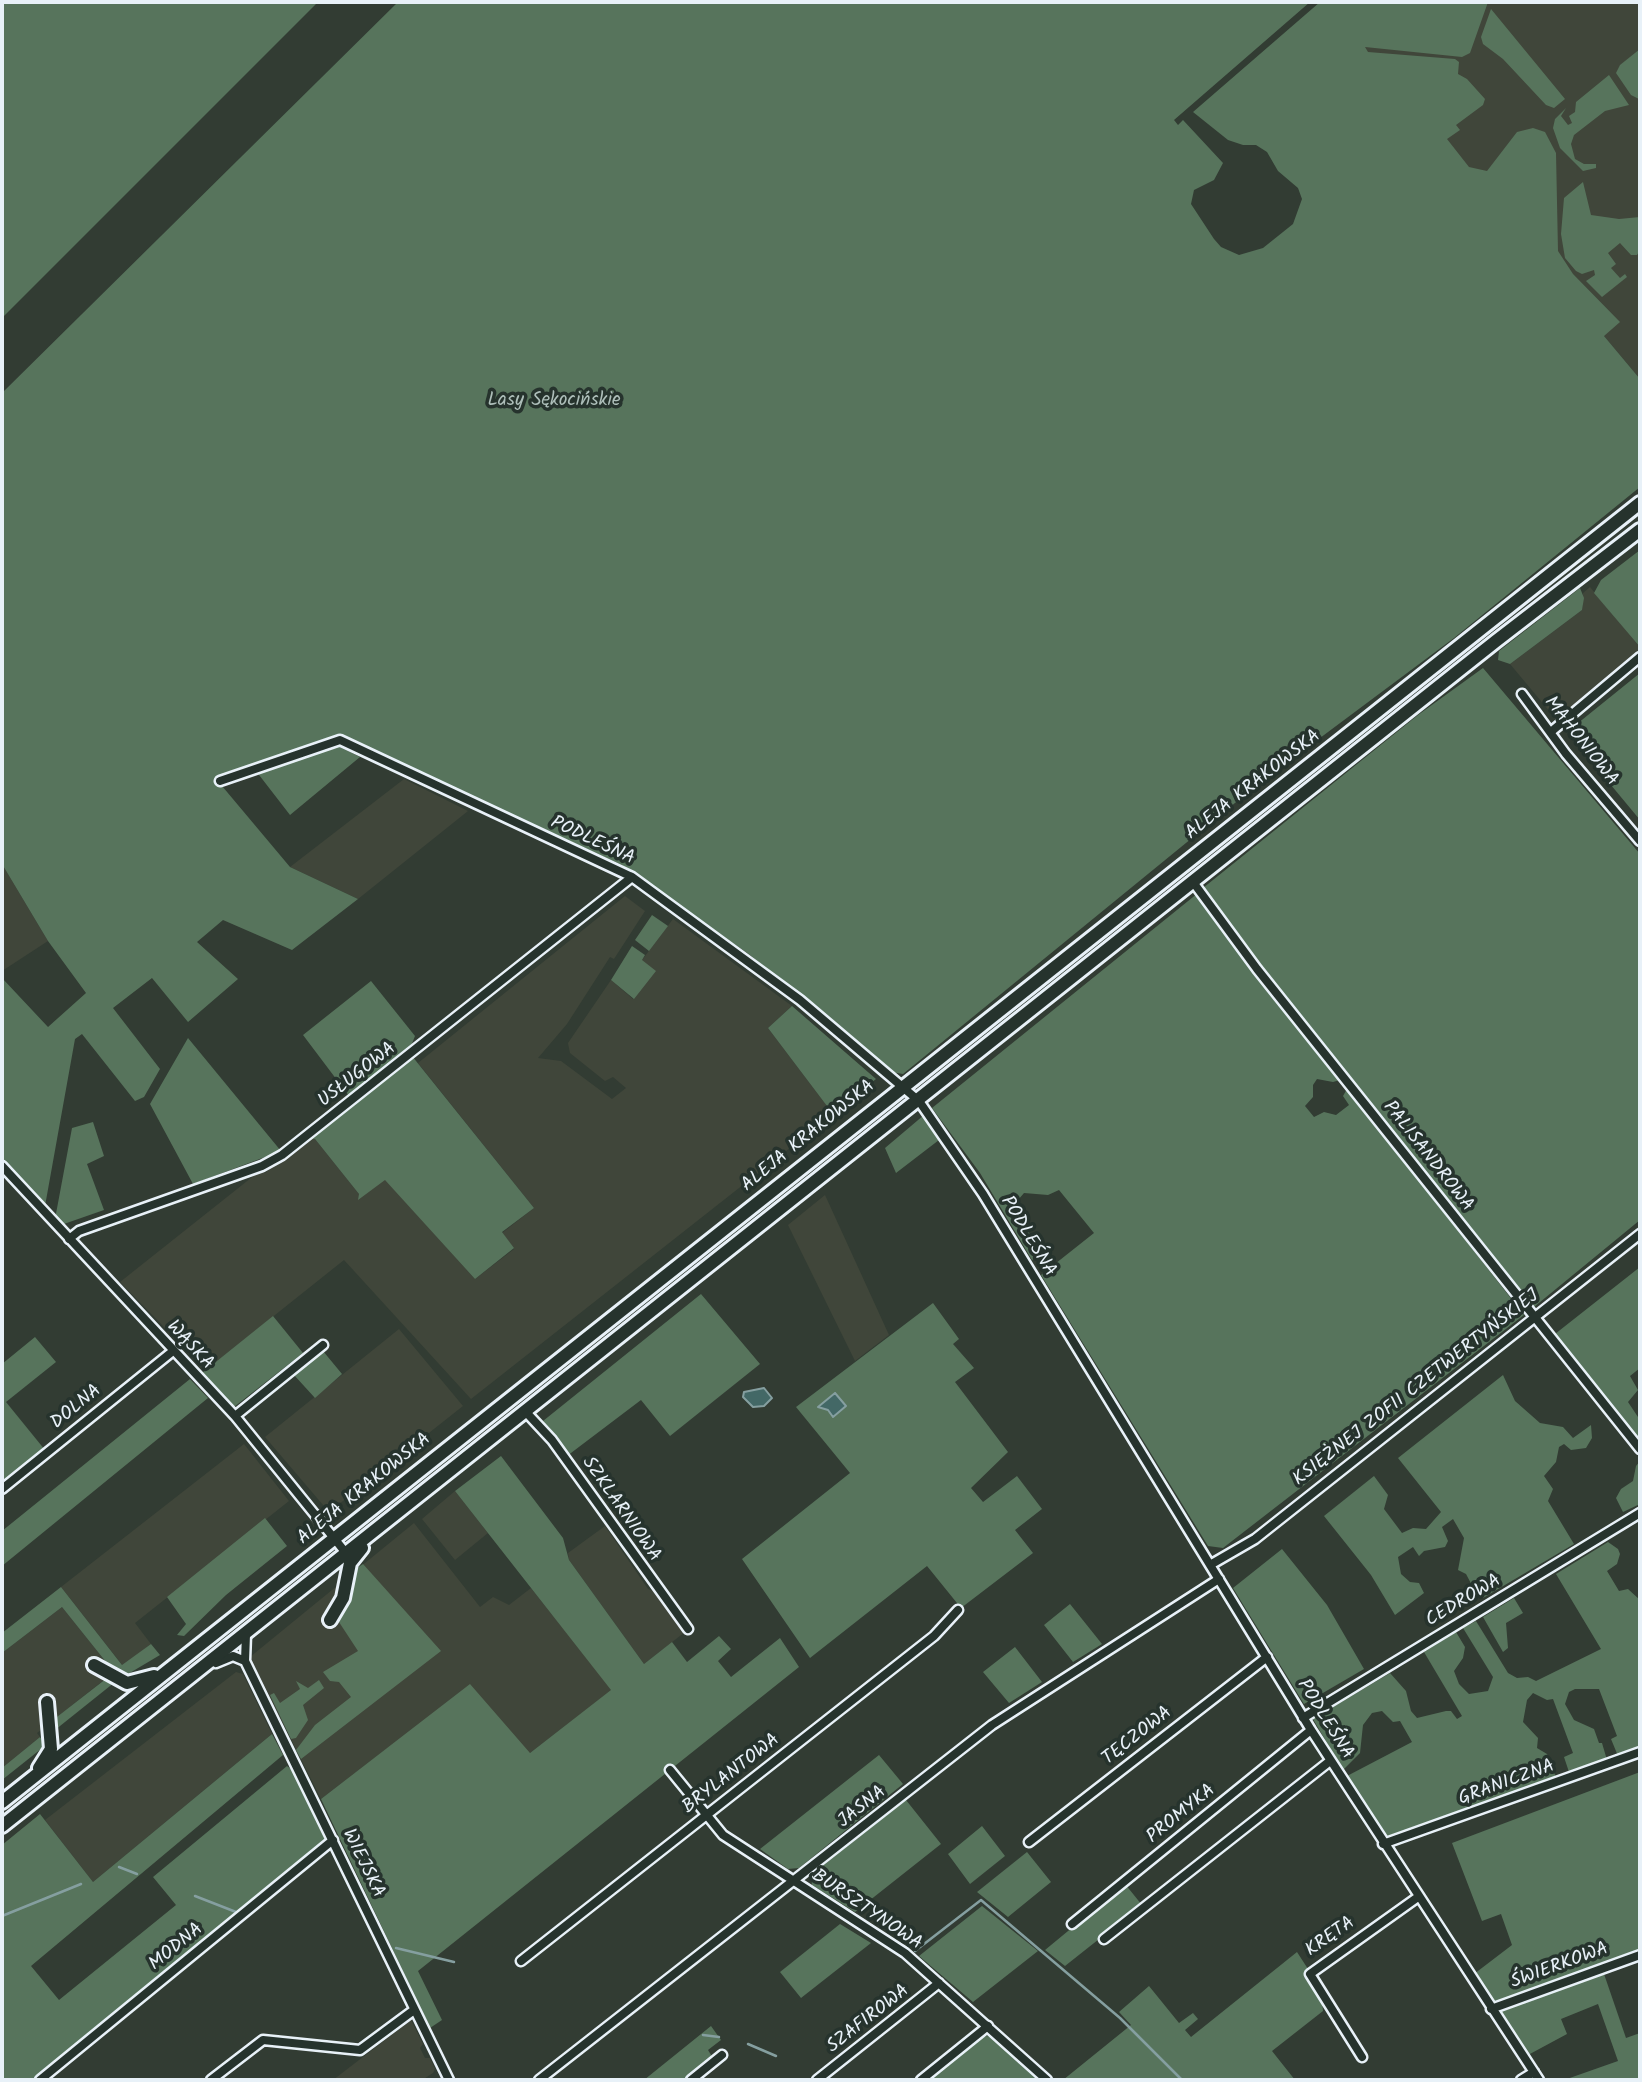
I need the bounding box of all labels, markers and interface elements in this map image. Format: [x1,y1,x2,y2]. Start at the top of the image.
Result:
park label: Lasy Sękocińskie [488,391,620,413]
street label: MAHONIOWA [1538,693,1622,791]
street label: ALEJA KRAKOWSKA [1182,726,1326,846]
street label: PODLEŚNA [546,813,638,871]
street label: USŁUGOWA [315,1039,401,1113]
street label: ALEJA KRAKOWSKA [737,1076,881,1198]
street label: PALISANDROWA [1377,1097,1477,1217]
street label: PODLEŚNA [994,1193,1060,1281]
street label: KSIĘŻNEJ ZOFII CZETWERTYŃSKIEJ [1289,1286,1545,1492]
street label: WĄSKA [160,1317,218,1375]
street label: DOLNA [47,1381,107,1435]
street label: ALEJA KRAKOWSKA [293,1429,437,1551]
street label: SZKLARNIOWA [575,1453,665,1567]
street label: CEDROWA [1422,1571,1506,1633]
street label: PODLEŚNA [1290,1676,1358,1764]
street label: TĘCZOWA [1098,1703,1178,1771]
street label: BRYLANTOWA [679,1730,785,1820]
street label: GRANICZNA [1456,1756,1558,1812]
street label: PROMYKA [1143,1780,1221,1850]
street label: JASNA [834,1782,892,1834]
street label: WIEJSKA [336,1826,388,1902]
street label: BURSZTYNOWA [806,1866,926,1956]
street label: KRĘTA [1302,1913,1360,1963]
street label: MODNA [145,1919,209,1977]
street label: ŚWIERKOWA [1508,1939,1612,1995]
street label: SZAFIROWA [823,1981,915,2059]

